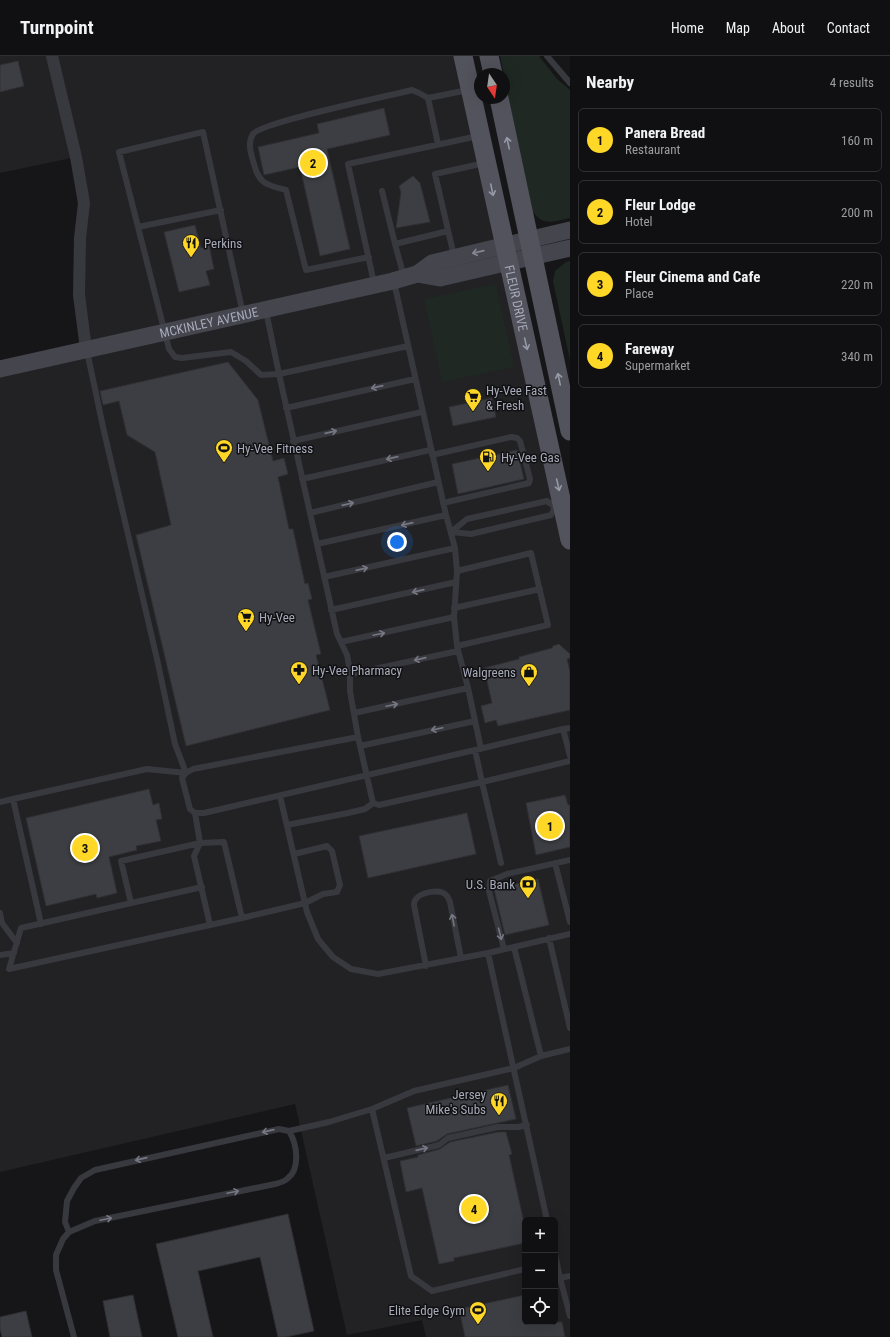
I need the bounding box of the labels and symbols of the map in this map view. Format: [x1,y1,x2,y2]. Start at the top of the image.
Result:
north arrow [474,68,510,104]
one-way arrow [504,137,512,150]
pin: 2 [300,148,326,178]
one-way arrow [489,183,497,196]
restaurant icon: Perkins [181,233,201,258]
place label: Perkins [204,236,242,251]
one-way arrow [471,249,484,257]
street label: FLEUR DRIVE [501,264,531,333]
street label: MCKINLEY AVENUE [158,304,260,341]
one-way arrow [523,337,531,350]
one-way arrow [555,373,563,386]
place label: Hy-Vee Fast & Fresh [486,383,547,413]
one-way arrow [371,384,384,392]
supermarket icon: Hy-Vee Fast & Fresh [463,387,483,412]
one-way arrow [324,428,337,436]
sports icon: Hy-Vee Fitness [214,438,234,463]
place label: Hy-Vee Fitness [237,441,313,456]
fuel station icon: Hy-Vee Gas [478,447,498,472]
place label: Hy-Vee Gas [501,450,560,465]
one-way arrow [386,455,399,463]
one-way arrow [554,478,562,491]
one-way arrow [341,499,354,507]
one-way arrow [401,521,414,529]
your location [387,532,407,552]
one-way arrow [356,564,369,572]
one-way arrow [412,587,425,595]
supermarket icon: Hy-Vee [236,607,256,632]
place label: Hy-Vee [259,610,295,625]
one-way arrow [373,629,386,637]
one-way arrow [413,656,426,664]
pharmacy icon: Hy-Vee Pharmacy [289,660,309,685]
shop icon: Walgreens [519,662,539,687]
place label: Hy-Vee Pharmacy [312,663,403,678]
place label: Walgreens [462,665,516,680]
one-way arrow [386,701,399,709]
one-way arrow [431,725,444,733]
pin: 1 [537,811,563,841]
pin: 3 [72,833,98,863]
bank icon: U.S. Bank [518,874,538,899]
place label: U.S. Bank [466,877,515,892]
one-way arrow [449,914,457,927]
one-way arrow [497,928,504,941]
place label: Jersey Mike's Subs [425,1087,487,1117]
restaurant icon: Jersey Mike's Subs [489,1091,509,1116]
one-way arrow [262,1128,275,1135]
one-way arrow [415,1145,428,1152]
one-way arrow [135,1156,148,1164]
one-way arrow [226,1188,239,1196]
pin: 4 [461,1194,487,1224]
one-way arrow [99,1215,112,1223]
sports icon: Elite Edge Gym [468,1300,488,1325]
place label: Elite Edge Gym [388,1303,465,1318]

